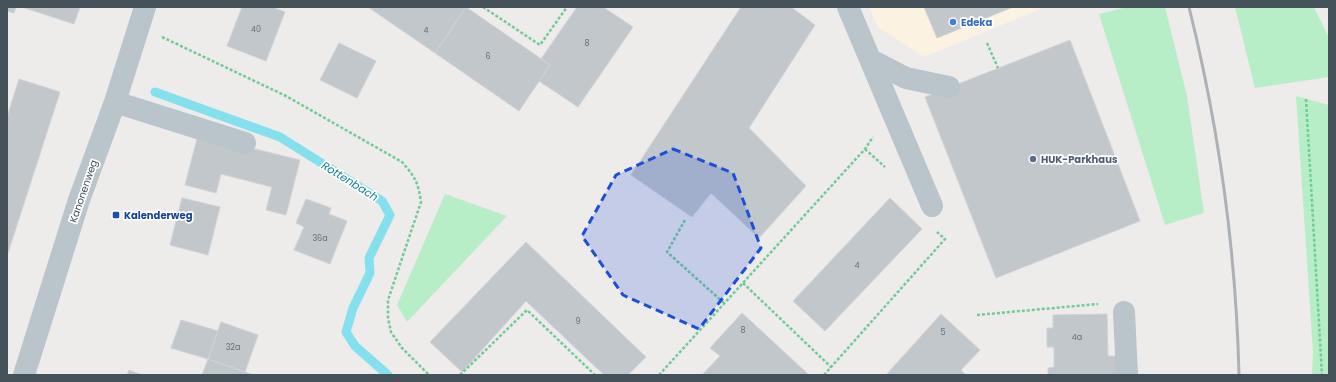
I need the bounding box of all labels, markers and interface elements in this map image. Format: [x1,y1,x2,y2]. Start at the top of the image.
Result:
place label: Edeka [961,15,993,30]
marker: Edeka [948,17,958,27]
house number: 40 [251,24,261,35]
house number: 4 [423,25,429,36]
house number: 8 [584,38,590,49]
house number: 6 [485,51,491,62]
place label: HUK-Parkhaus [1041,152,1118,167]
marker: HUK-Parkhaus [1028,154,1038,164]
water label: Rottenbach [319,157,381,205]
street label: Kanonenweg [66,158,101,225]
place label: Kalenderweg [124,208,193,223]
marker: Kalenderweg [111,210,121,220]
house number: 36a [312,233,328,244]
house number: 4 [854,260,860,271]
house number: 9 [575,316,581,327]
house number: 8 [740,325,746,336]
house number: 5 [940,327,946,338]
house number: 4a [1072,332,1082,343]
house number: 32a [226,342,240,353]

